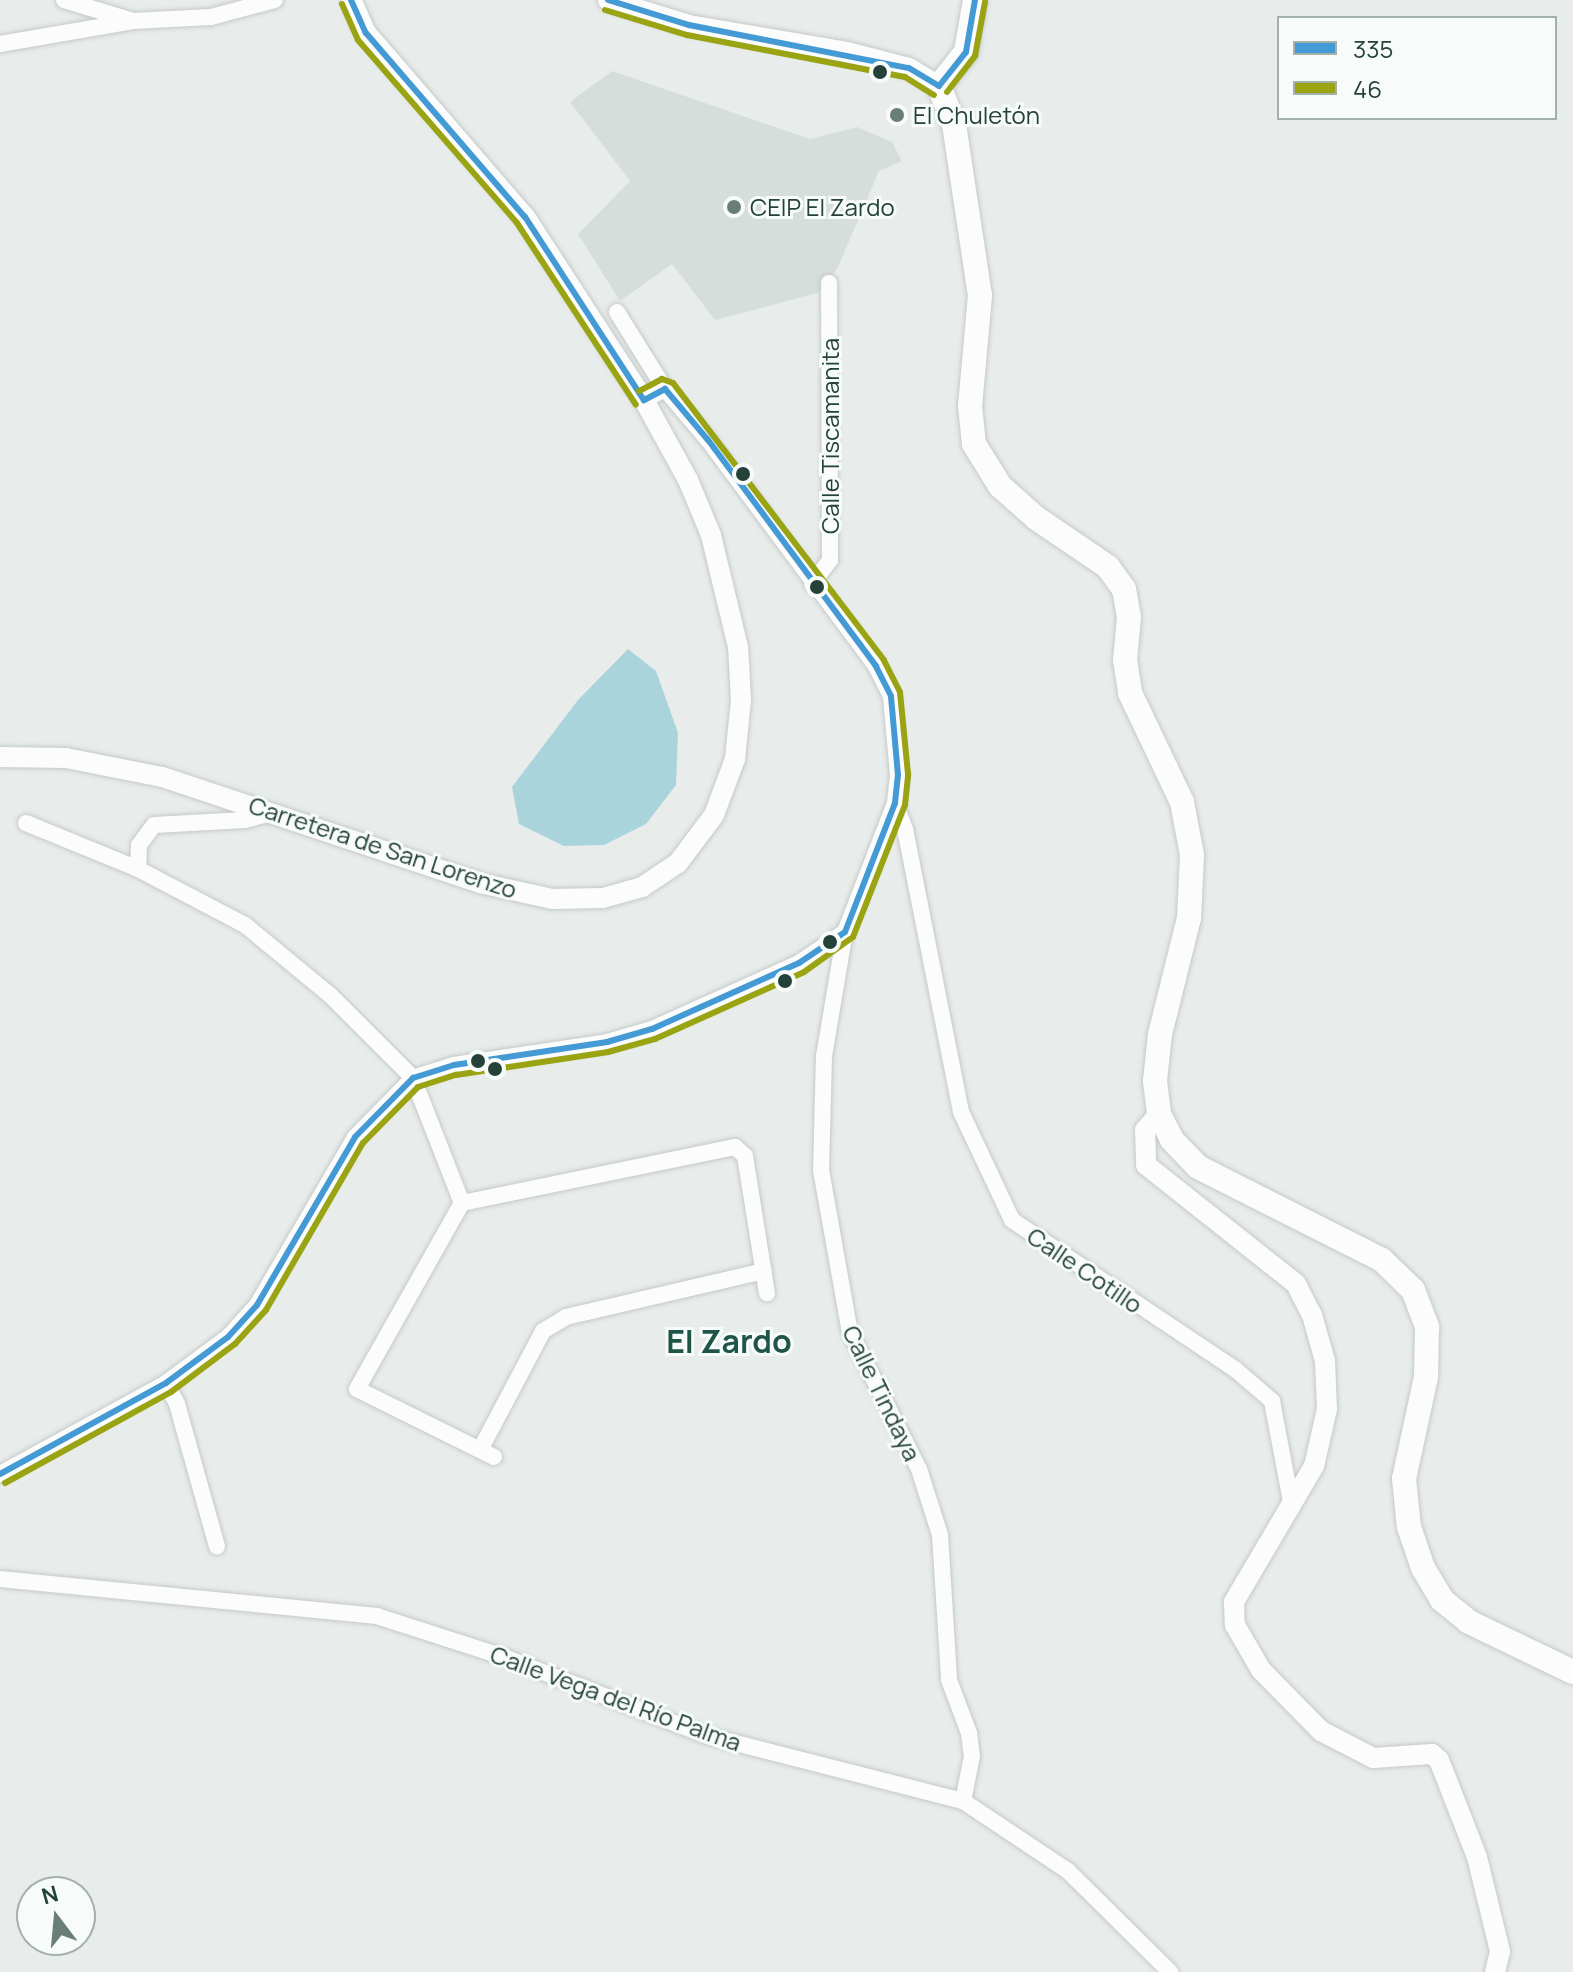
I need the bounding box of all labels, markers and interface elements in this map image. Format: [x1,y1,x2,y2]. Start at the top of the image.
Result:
legend [1277,16,1557,120]
text: 335 [1353,32,1393,65]
unlabelled marker [872,64,888,80]
text: 46 [1353,72,1382,105]
place label: El Chuletón [913,101,1040,129]
marker: El Chuletón [888,106,906,124]
place label: CEIP El Zardo [750,193,895,221]
marker: CEIP El Zardo [725,198,743,216]
street label: Calle Tiscamanita [816,338,844,534]
unlabelled marker [735,466,751,482]
unlabelled marker [809,579,825,595]
street label: Carretera de San Lorenzo [245,790,521,904]
unlabelled marker [822,934,838,950]
unlabelled marker [777,973,793,989]
unlabelled marker [470,1053,486,1069]
unlabelled marker [487,1061,503,1077]
street label: Calle Cotillo [1022,1221,1148,1319]
street label: Calle Tindaya [837,1321,927,1465]
district label: El Zardo [666,1322,792,1360]
street label: Calle Vega del Río Palma [487,1639,745,1757]
north arrow [16,1876,96,1956]
text: N [38,1878,62,1911]

